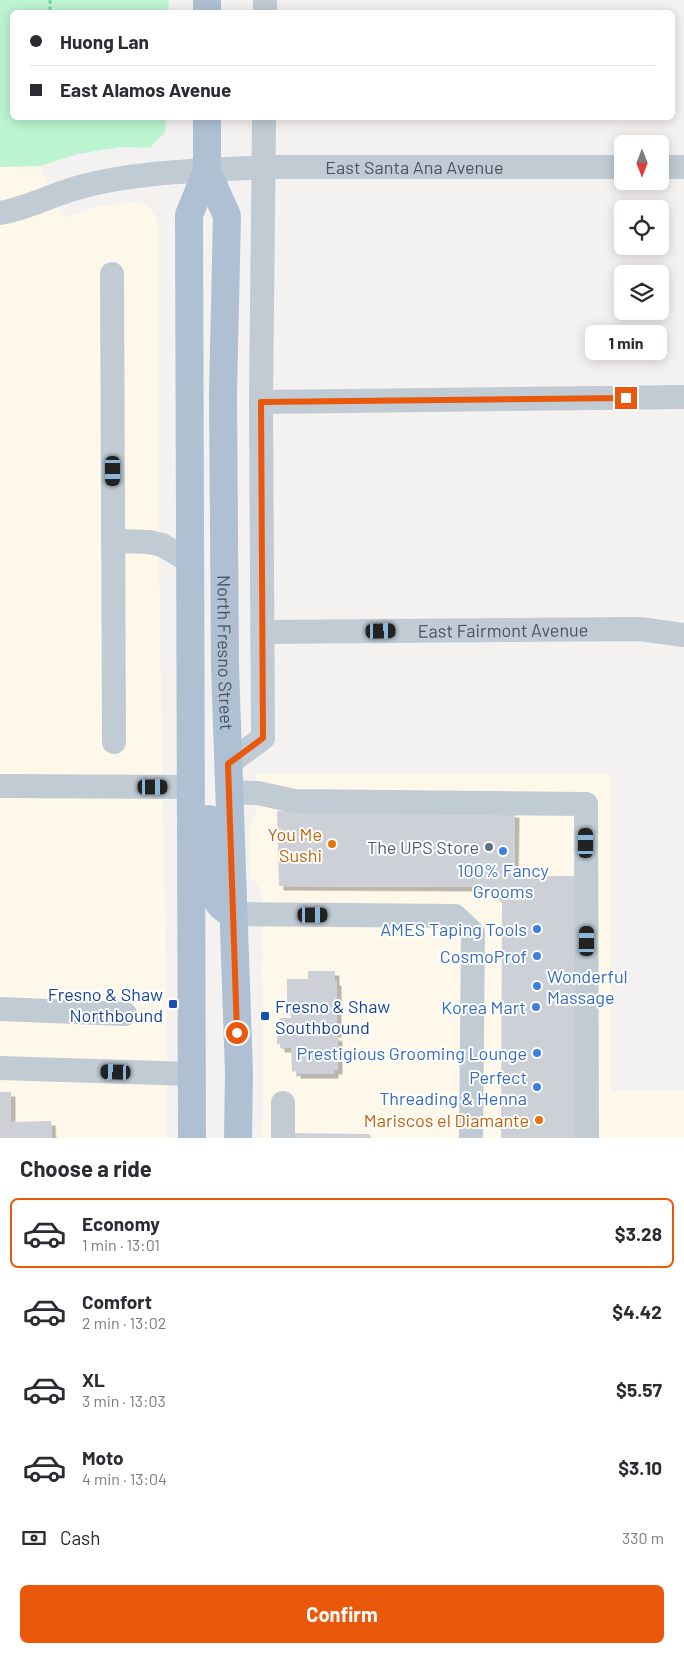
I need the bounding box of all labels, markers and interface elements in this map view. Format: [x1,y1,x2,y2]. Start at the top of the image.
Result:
text: Huong Lan [60,30,149,53]
text: East Alamos Avenue [60,78,231,101]
north arrow [614,135,669,190]
map controls [614,135,669,320]
street label: East Santa Ana Avenue [325,156,504,178]
button: locate [614,200,669,255]
button: layers [614,265,669,320]
callout: 1 min [585,326,667,360]
text: 1 min [608,333,644,352]
route end [615,387,637,409]
car [105,456,120,486]
street label: North Fresno Street [213,575,238,731]
street label: East Fairmont Avenue [418,618,588,642]
car [365,623,396,639]
car [138,780,168,795]
place label: You Me Sushi [267,823,322,866]
car [578,828,593,858]
place label: The UPS Store [367,836,479,858]
marker: You Me Sushi [326,838,338,850]
marker: The UPS Store [483,841,495,853]
marker: 100% Fancy Grooms [497,845,509,857]
place label: 100% Fancy Grooms [457,859,549,902]
car [298,908,328,923]
place label: AMES Taping Tools [380,918,527,940]
marker: AMES Taping Tools [531,923,543,935]
car [579,926,594,956]
place label: CosmoProf [440,945,527,967]
marker: CosmoProf [531,950,543,962]
place label: Wonderful Massage [547,965,628,1008]
marker: Wonderful Massage [531,980,543,992]
place label: Fresno & Shaw Northbound [48,983,163,1026]
place label: Fresno & Shaw Southbound [275,995,390,1038]
place label: Korea Mart [441,996,526,1018]
marker: Fresno & Shaw Northbound [167,998,179,1010]
marker: Korea Mart [530,1001,542,1013]
marker: Fresno & Shaw Southbound [259,1010,271,1022]
route start [226,1022,248,1044]
place label: Prestigious Grooming Lounge [297,1042,527,1064]
marker: Prestigious Grooming Lounge [531,1047,543,1059]
car [100,1064,131,1080]
place label: Perfect Threading & Henna [379,1066,527,1109]
marker: Perfect Threading & Henna [531,1081,543,1093]
place label: Mariscos el Diamante [364,1109,529,1131]
marker: Mariscos el Diamante [533,1114,545,1126]
text: Choose a ride [20,1155,152,1181]
icon: car [22,1211,67,1256]
text: Economy [82,1212,160,1235]
text: $3.28 [615,1222,662,1245]
text: 1 min · 13:01 [82,1235,160,1254]
icon: car [22,1289,67,1334]
text: Comfort [82,1290,152,1313]
text: $4.42 [612,1300,662,1323]
text: 2 min · 13:02 [82,1313,166,1332]
icon: car [22,1367,67,1412]
text: XL [82,1368,105,1391]
text: $5.57 [616,1378,662,1401]
text: 3 min · 13:03 [82,1391,166,1410]
icon: car [22,1445,67,1490]
text: Moto [82,1446,124,1469]
text: $3.10 [618,1456,662,1479]
text: 4 min · 13:04 [82,1469,167,1488]
icon: cash [20,1524,48,1552]
text: Cash [60,1526,101,1549]
text: 330 m [622,1528,664,1547]
button: Confirm [20,1585,664,1643]

